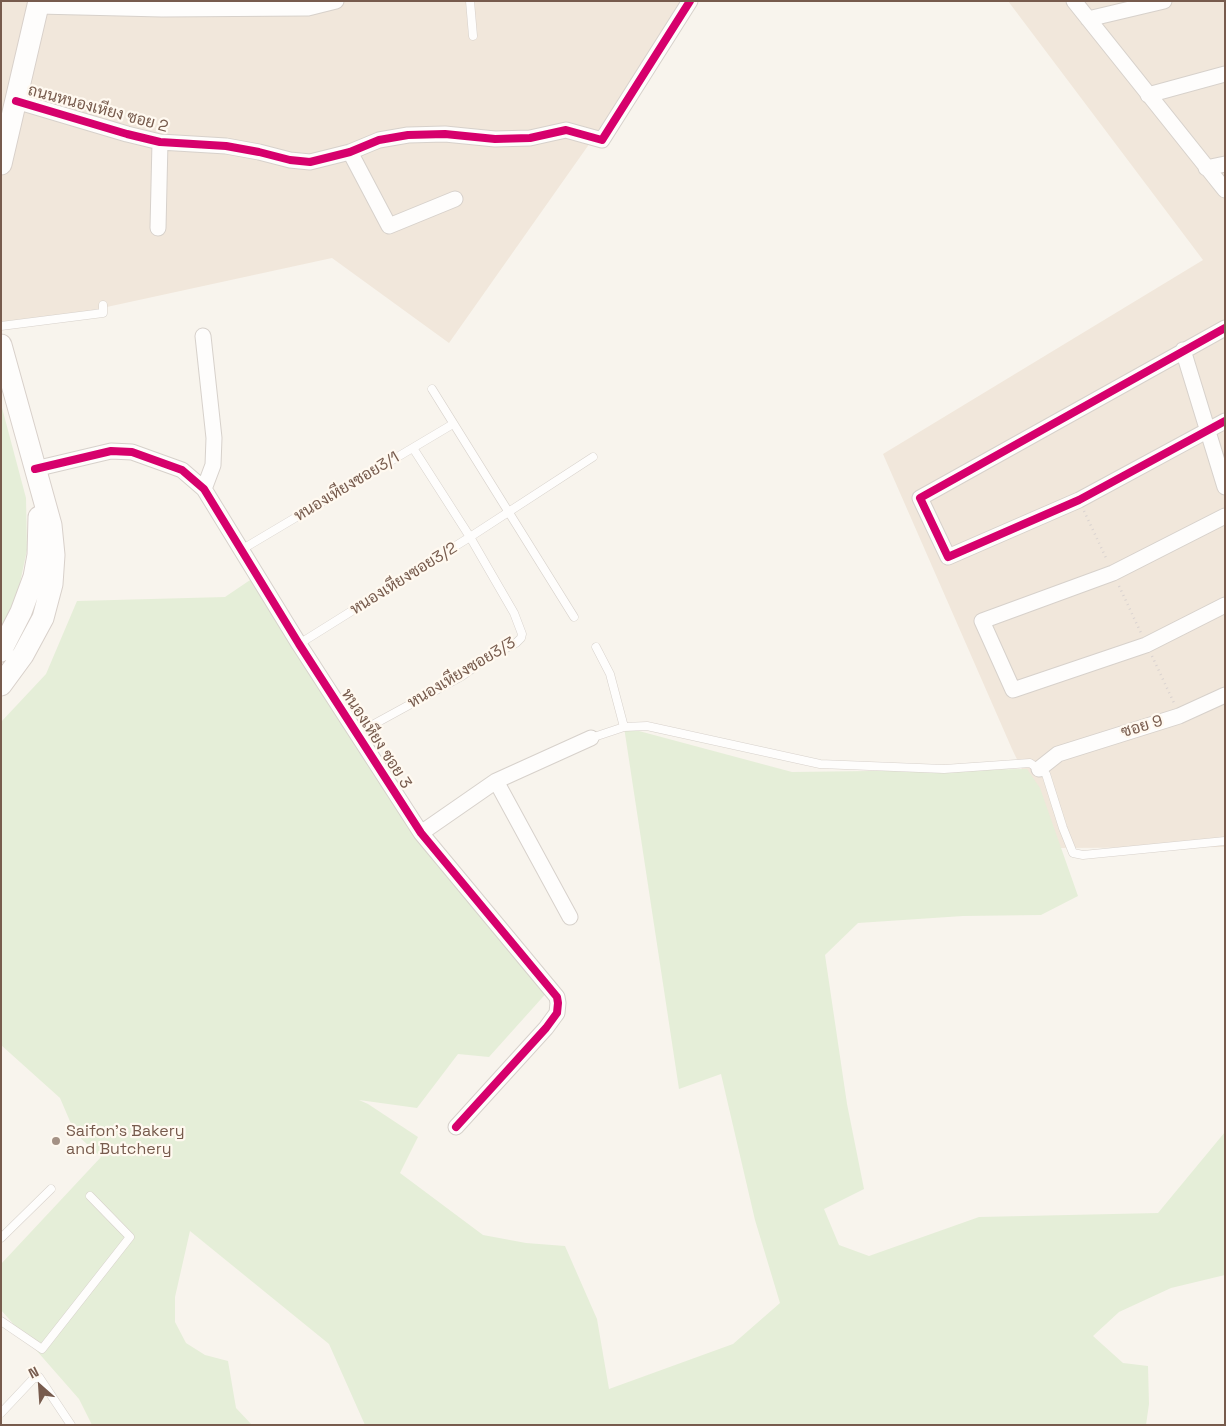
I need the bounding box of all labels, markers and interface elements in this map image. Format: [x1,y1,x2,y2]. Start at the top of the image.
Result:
street label: ถนนหนองเหียง ซอย 2 [26,81,170,137]
street label: หนองเหียงซอย3/1 [291,448,403,526]
street label: หนองเหียงซอย3/2 [347,538,461,620]
street label: หนองเหียงซอย3/3 [405,633,519,713]
street label: หนองเหียง ซอย 3 [337,686,415,792]
street label: ซอย 9 [1119,712,1165,742]
place label: Saifon's Bakery and Butchery [66,1122,185,1160]
marker: Saifon's Bakery and Butchery [50,1135,62,1147]
north arrow [15,1361,65,1411]
text: N [25,1362,42,1383]

